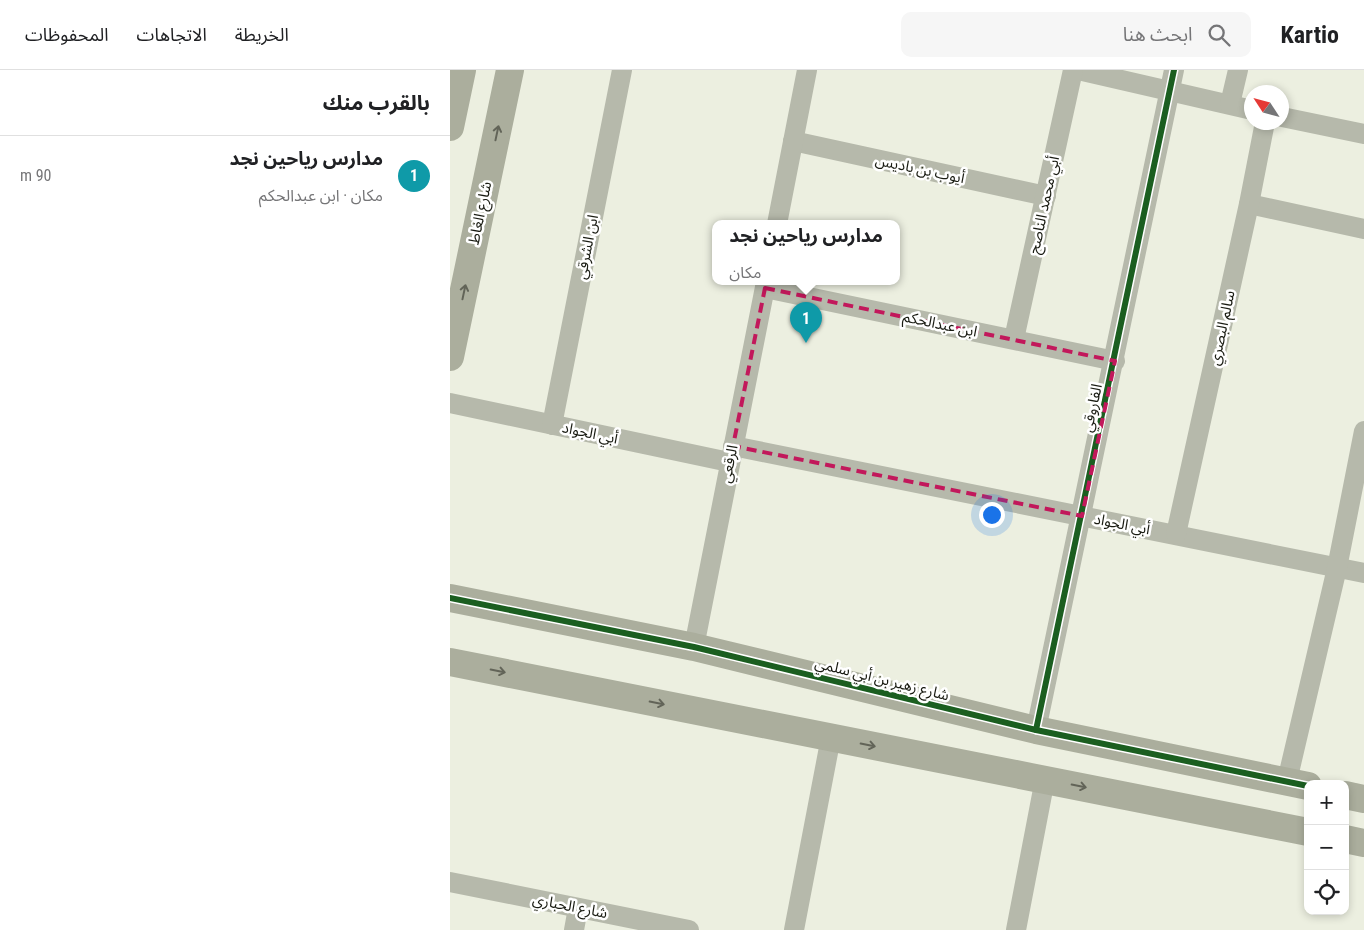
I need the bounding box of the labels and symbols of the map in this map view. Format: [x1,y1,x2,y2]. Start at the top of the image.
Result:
north arrow [1244,85,1289,130]
one-way arrow [493,125,502,141]
street label: أيوب بن باديس [874,151,967,187]
street label: أبي محمد الناصح [1025,154,1066,256]
street label: شارع الغاط [465,180,498,247]
street label: ابن الشرقي [572,213,605,281]
one-way arrow [459,284,469,300]
street label: سالم البصري [1205,289,1241,368]
pin: 1 [790,302,822,343]
street label: ابن عبدالحكم [901,307,979,343]
street label: الفاروقي [1078,382,1108,434]
street label: أبي الجواد [560,418,620,450]
street label: الرقعي [716,443,744,485]
your location [979,502,1005,528]
street label: أبي الجواد [1092,510,1152,541]
street label: شارع زهير بن أبي سلمي [812,654,951,707]
one-way arrow [489,667,505,677]
one-way arrow [649,699,665,708]
one-way arrow [860,740,876,750]
one-way arrow [1071,782,1087,791]
street label: شارع الحباري [530,890,609,925]

